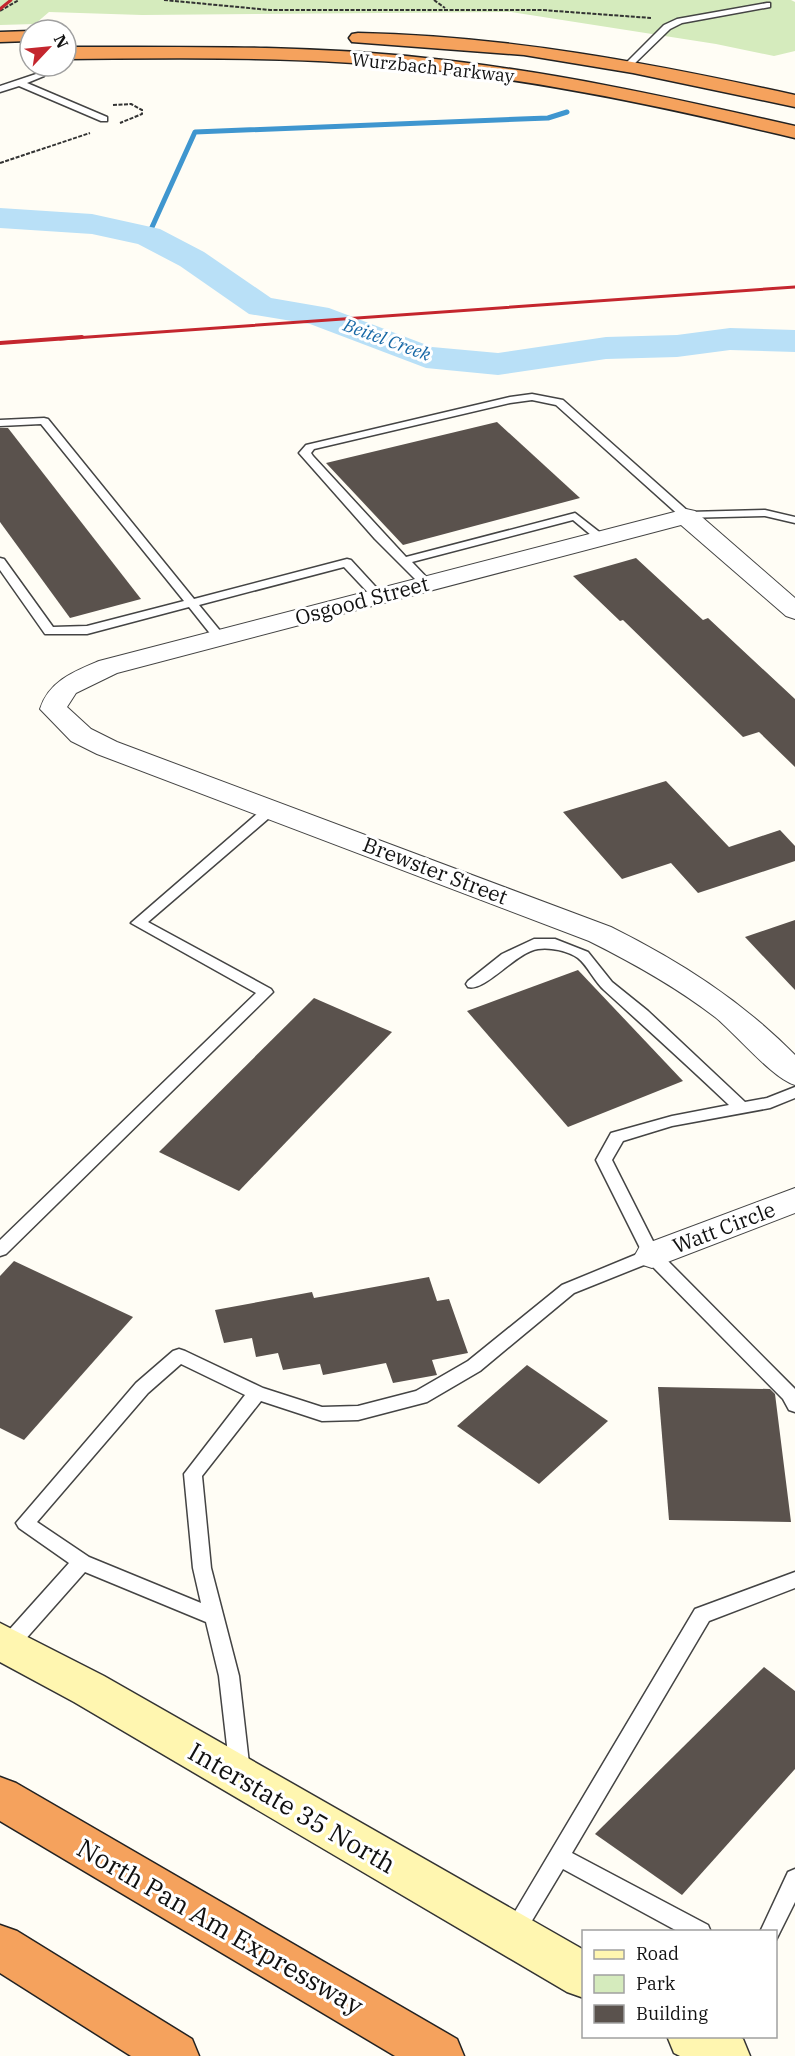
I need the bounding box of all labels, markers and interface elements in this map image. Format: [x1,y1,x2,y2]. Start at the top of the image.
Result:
north arrow [18,18,78,78]
text: N [50,31,73,51]
street label: Wurzbach Parkway [351,48,516,88]
water label: Beitel Creek [339,313,435,366]
street label: Osgood Street [292,569,432,631]
street label: Brewster Street [359,830,512,911]
street label: Watt Circle [668,1195,779,1259]
street label: Interstate 35 North [183,1734,402,1880]
street label: North Pan Am Expressway [71,1830,370,2022]
legend [582,1930,777,2038]
text: Road [636,1942,679,1965]
text: Park [636,1972,676,1995]
text: Building [636,2002,708,2025]

